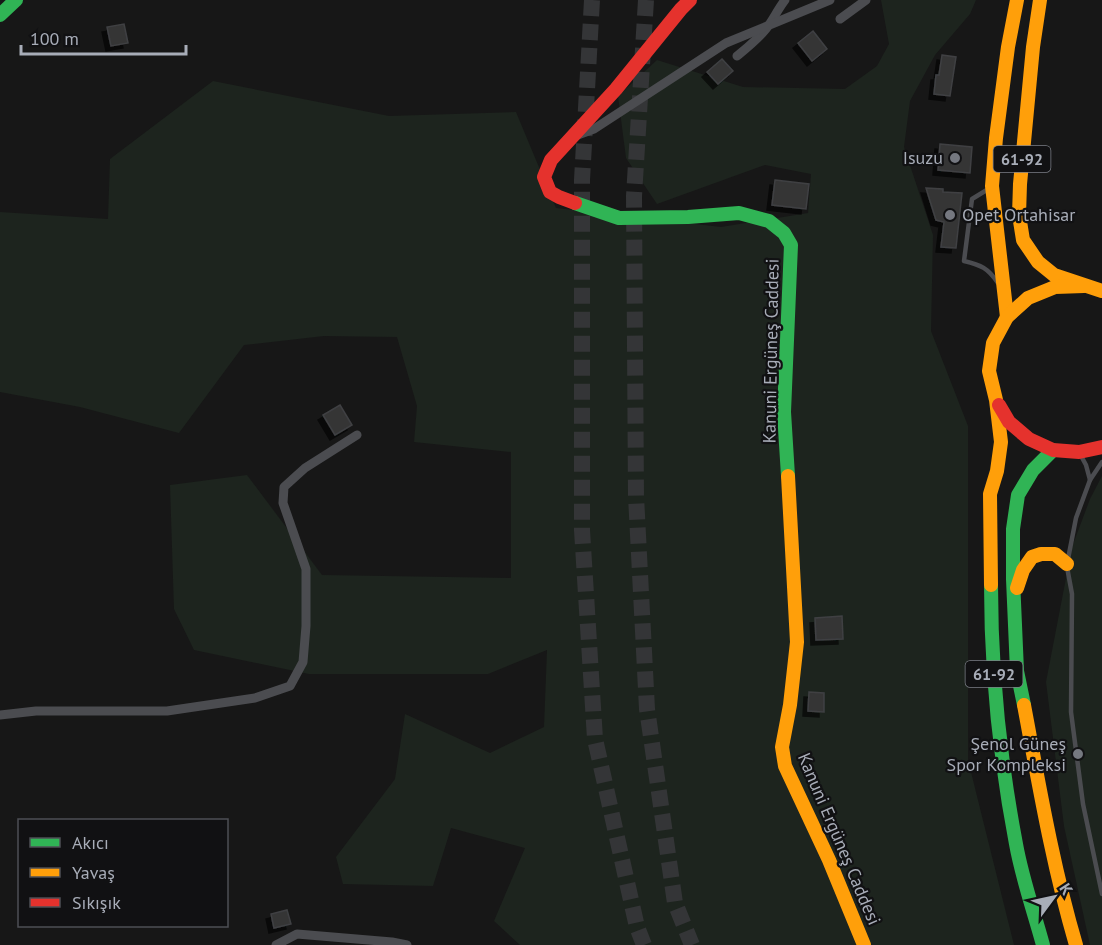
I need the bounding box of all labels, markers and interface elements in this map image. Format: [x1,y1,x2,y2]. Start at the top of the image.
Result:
scale bar [21,18,186,56]
text: 100 m [30,27,79,50]
place label: Isuzu [903,146,943,169]
road number: 61-92 [994,146,1050,172]
marker: Isuzu [948,151,962,165]
place label: Opet Ortahisar [962,203,1075,226]
marker: Opet Ortahisar [943,208,957,222]
street label: Kanuni Ergüneş Caddesi [757,258,784,444]
road number: 61-92 [966,661,1022,687]
place label: Şenol Güneş Spor Kompleksi [947,732,1066,776]
marker: Şenol Güneş Spor Kompleksi [1071,747,1085,761]
street label: Kanuni Ergüneş Caddesi [793,749,886,928]
legend [18,819,228,927]
text: Akıcı [72,831,109,854]
text: Yavaş [72,861,115,884]
north arrow [1024,867,1084,927]
text: K [1055,879,1078,899]
text: Sıkışık [72,891,121,914]

